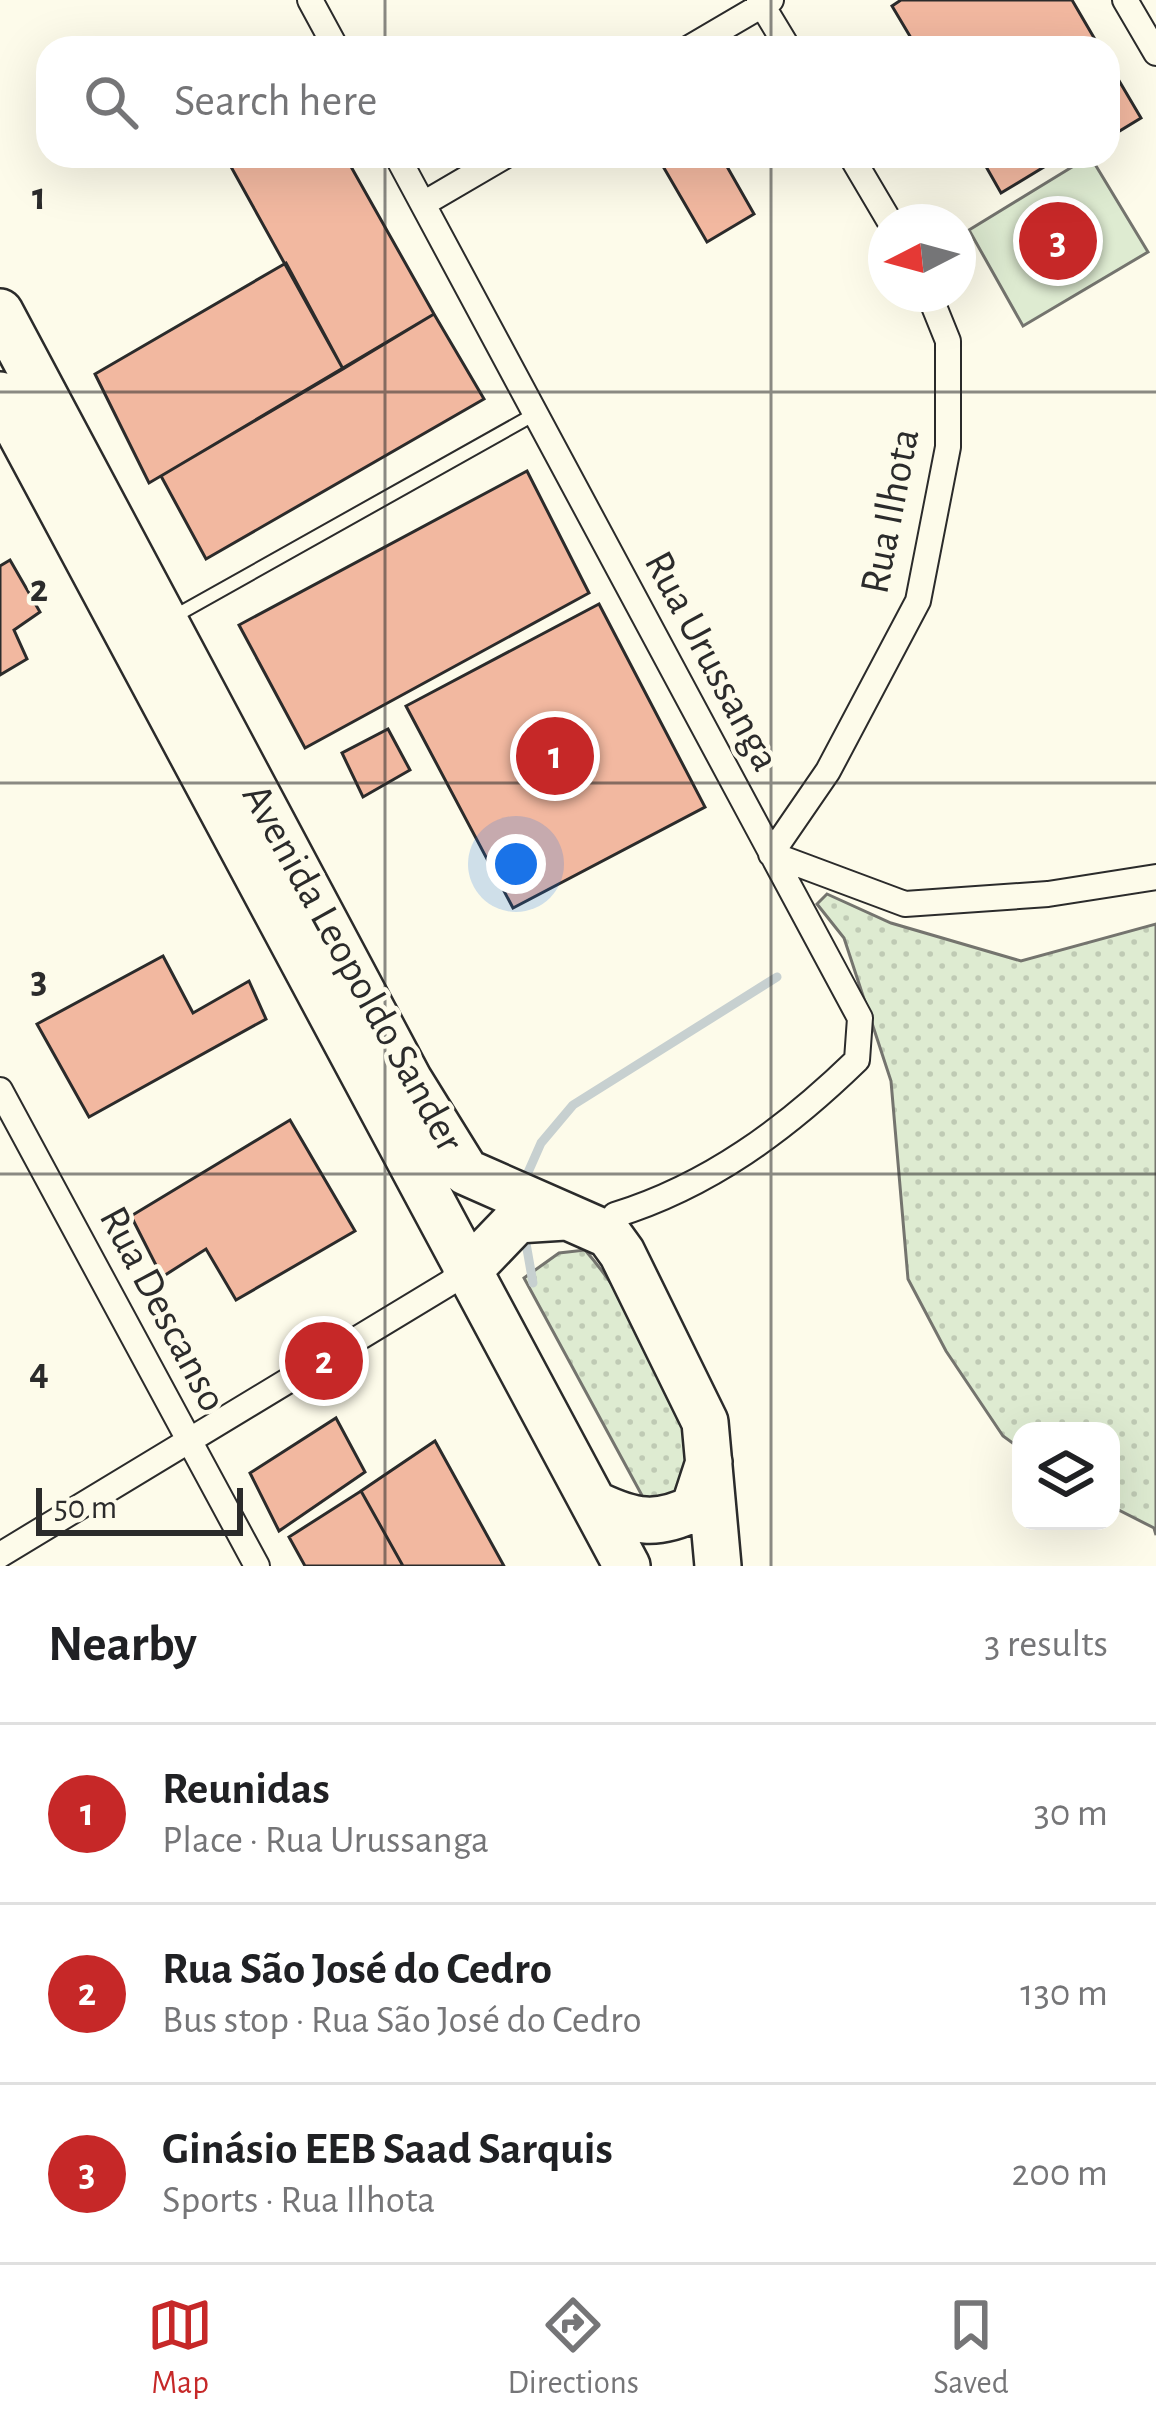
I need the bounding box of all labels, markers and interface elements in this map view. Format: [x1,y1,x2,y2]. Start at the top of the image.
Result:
search box [36,36,1120,168]
icon: search [78,69,144,135]
text: Search here [174,79,377,124]
text: 1 [32,178,46,217]
pin: 3 [1019,196,1097,286]
north arrow [868,204,976,312]
street label: Rua Ilhota [853,425,927,597]
street label: Rua Urussanga [637,544,787,778]
text: 2 [30,570,48,609]
pin: 1 [516,711,594,801]
street label: Avenida Leopoldo Sander [235,777,472,1159]
your location [486,834,546,894]
text: 3 [31,961,47,1000]
street label: Rua Descanso [92,1200,234,1418]
pin: 2 [285,1316,363,1406]
text: 4 [29,1353,49,1392]
map controls [1012,1422,1120,1530]
button: layers [1012,1422,1120,1530]
scale bar [36,1482,243,1535]
text: 50 m [54,1492,117,1525]
text: Nearby [48,1619,197,1670]
text: 3 results [984,1625,1108,1664]
text: Reunidas [162,1767,330,1812]
text: 1 [80,1794,94,1833]
text: 30 m [1034,1794,1108,1833]
text: Place · Rua Urussanga [162,1821,489,1860]
text: Rua São José do Cedro [162,1947,552,1992]
text: 2 [78,1974,96,2013]
text: 130 m [1020,1974,1108,2013]
text: Bus stop · Rua São José do Cedro [162,2001,642,2040]
text: Ginásio EEB Saad Sarquis [162,2127,613,2172]
text: 3 [79,2154,95,2193]
text: 200 m [1011,2154,1108,2193]
text: Sports · Rua Ilhota [162,2181,435,2220]
tab: Map [147,2292,213,2404]
tab: Directions [507,2292,639,2404]
tab: Saved [933,2292,1009,2404]

